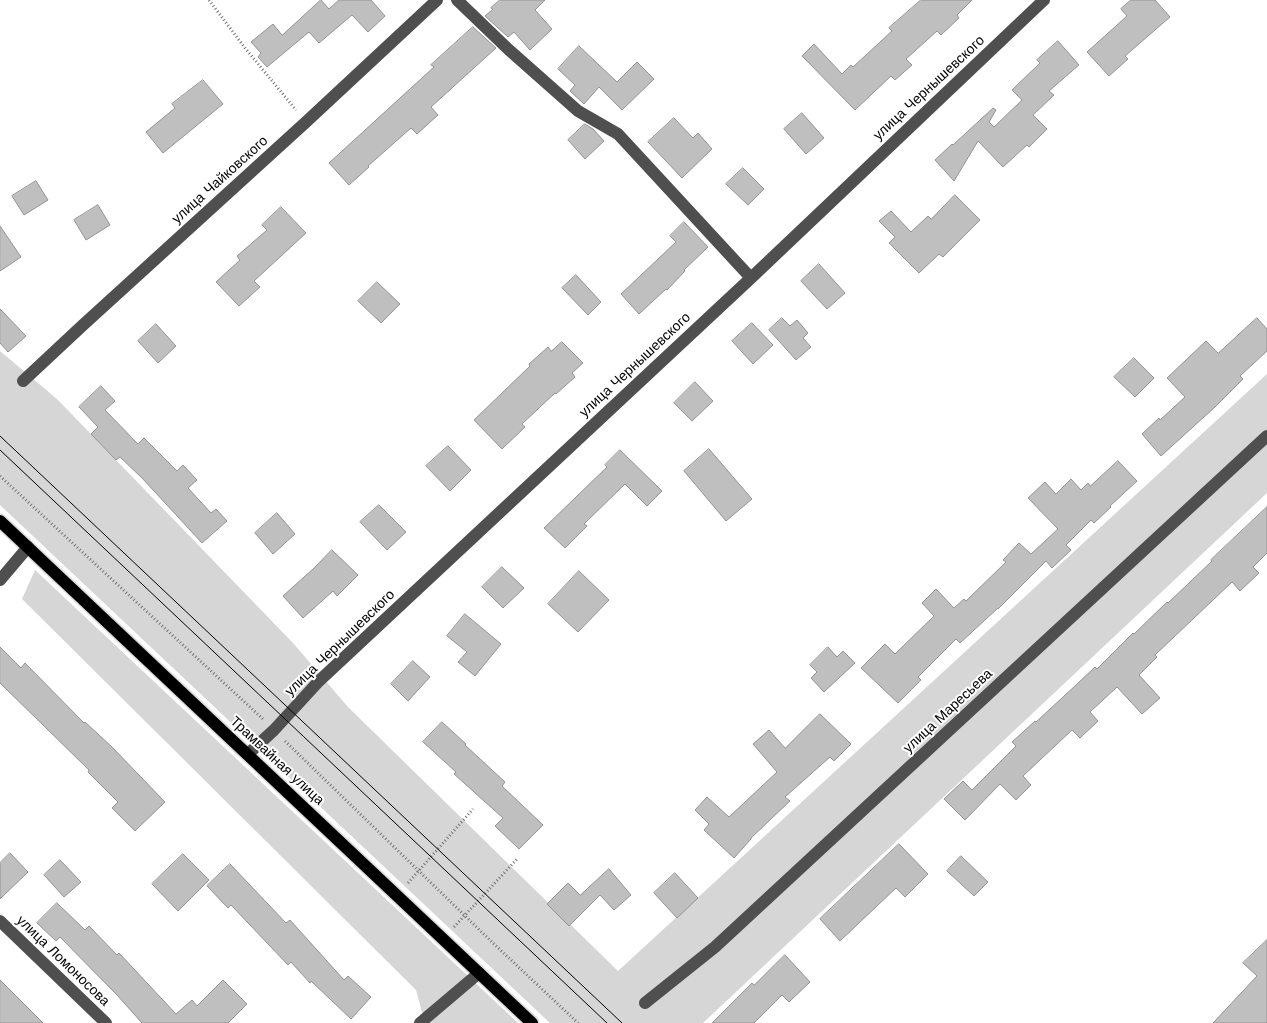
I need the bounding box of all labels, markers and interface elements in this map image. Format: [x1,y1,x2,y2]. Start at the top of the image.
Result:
street label: улица Чернышевского [870,32,988,144]
street label: улица Чайковского [169,133,271,227]
street label: улица Чернышевского [576,309,694,421]
street label: улица Чернышевского [282,586,398,700]
street label: улица Маресьева [900,665,996,757]
street label: Трамвайная улица [227,713,327,809]
street label: улица Ломоносова [13,912,113,1010]

